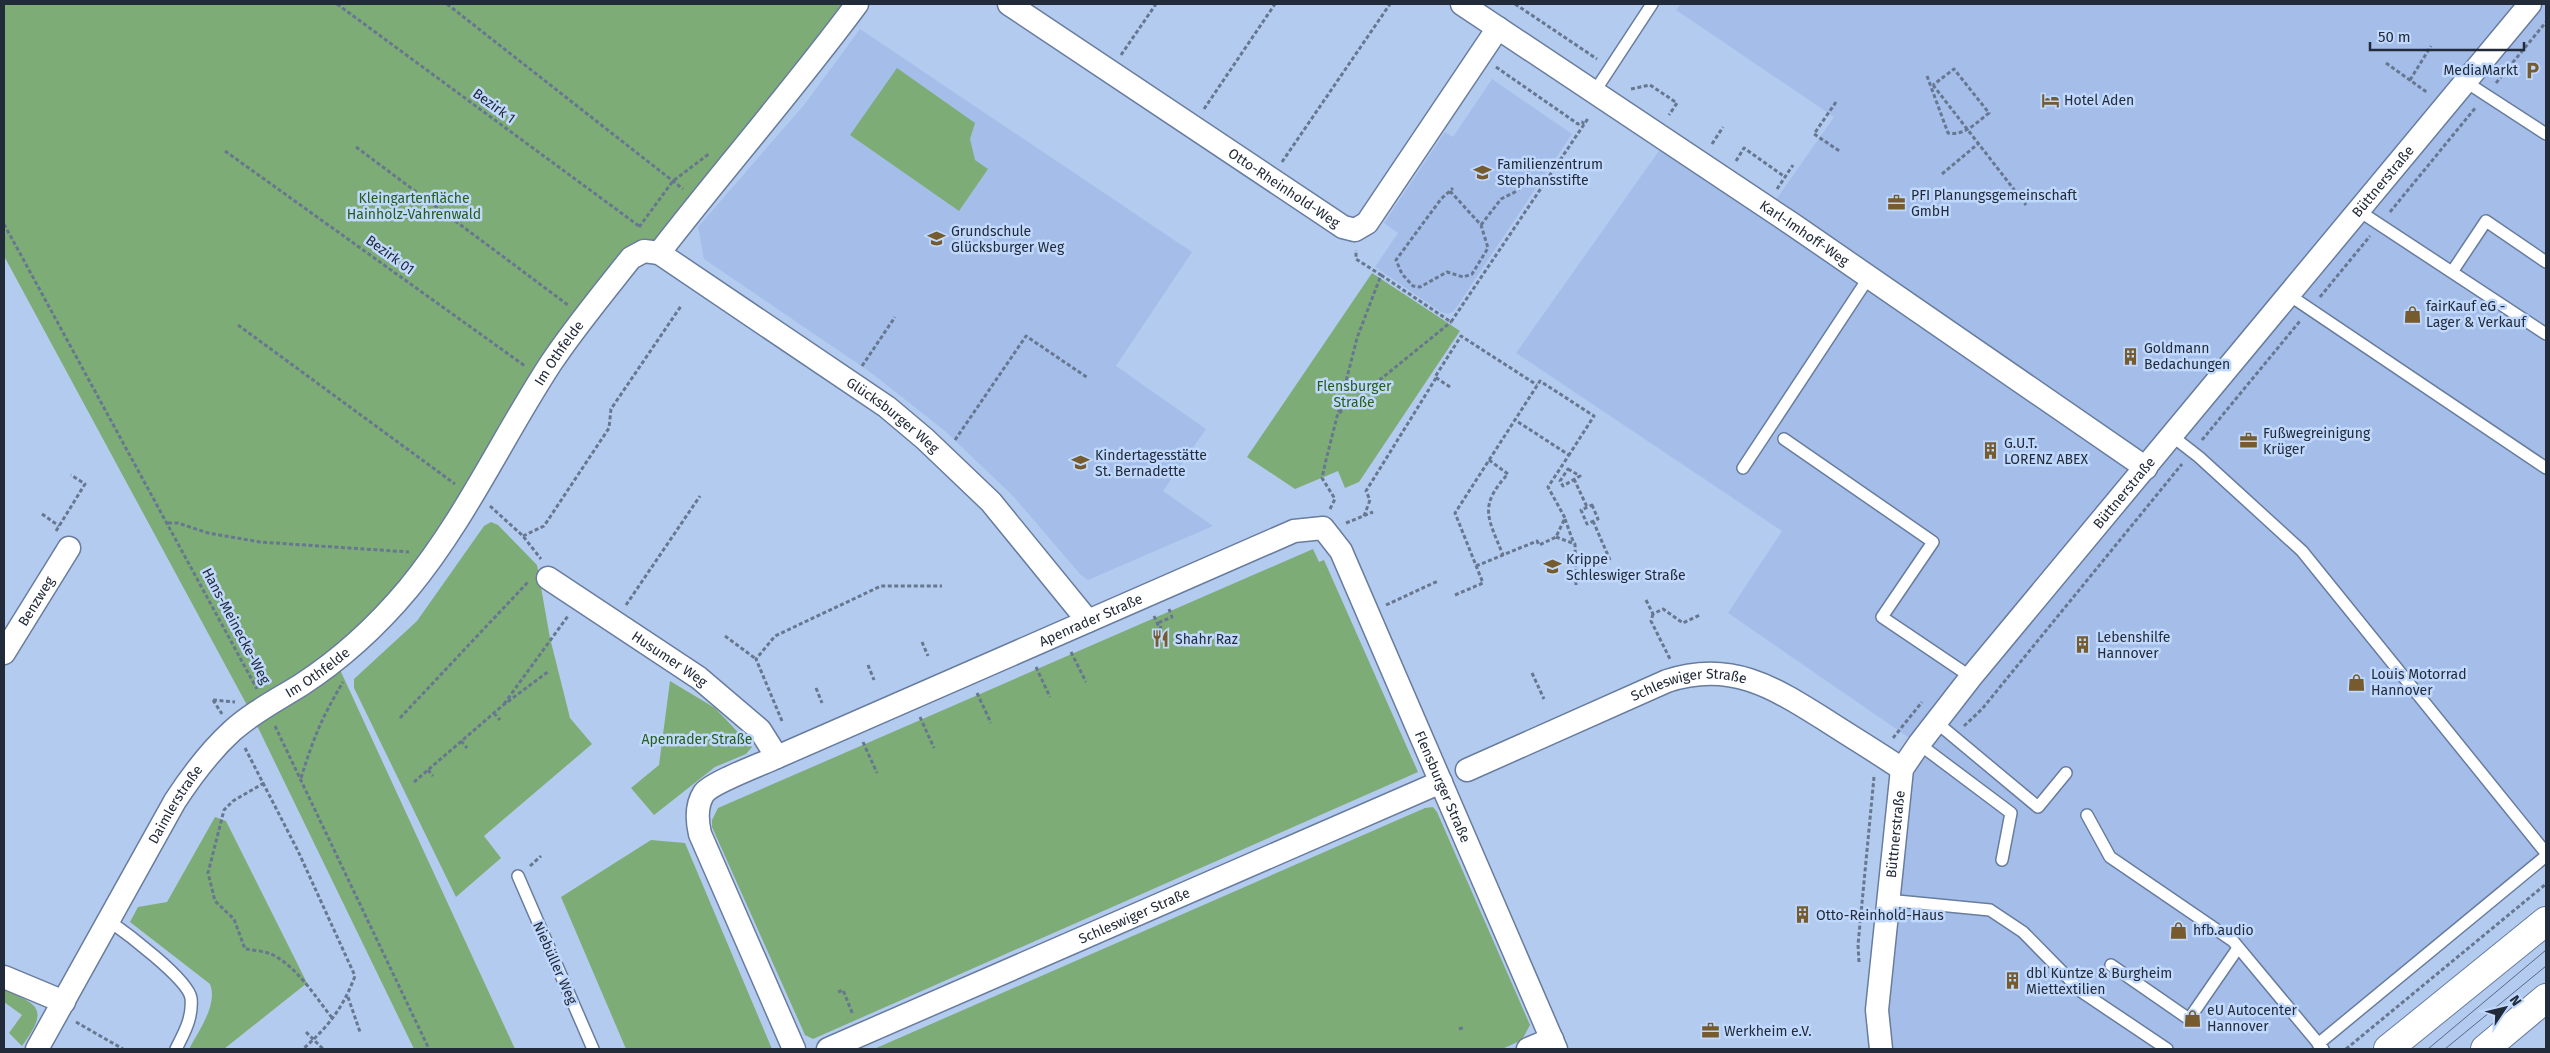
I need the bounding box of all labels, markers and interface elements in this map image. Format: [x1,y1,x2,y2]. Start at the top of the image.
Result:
scale bar [2370,20,2524,52]
text: 50 m [2378,28,2411,46]
parking icon: MediaMarkt [2522,60,2542,80]
place label: MediaMarkt [2443,62,2519,79]
street label: Bezirk 1 [469,85,519,127]
hotel icon: Hotel Aden [2040,90,2060,110]
place label: Hotel Aden [2064,92,2134,109]
street label: Büttnerstraße [2348,142,2417,221]
street label: Otto-Rheinhold-Weg [1225,144,1344,232]
place label: Familienzentrum Stephansstifte [1497,156,1603,189]
school or university icon: Familienzentrum Stephansstifte [1473,162,1493,182]
place label: PFI Planungsgemeinschaft GmbH [1911,187,2078,220]
park label: Kleingartenfläche Hainholz-Vahrenwald [347,190,481,223]
office icon: PFI Planungsgemeinschaft GmbH [1887,193,1907,213]
street label: Karl-Imhoff-Weg [1757,196,1853,270]
place label: Grundschule Glücksburger Weg [951,223,1065,256]
school or university icon: Grundschule Glücksburger Weg [927,229,947,249]
street label: Bezirk 01 [362,232,418,278]
place label: fairKauf eG - Lager & Verkauf [2426,298,2527,331]
shop icon: fairKauf eG - Lager & Verkauf [2402,304,2422,324]
street label: Im Othfelde [530,317,587,388]
place label: Goldmann Bedachungen [2144,340,2230,373]
building icon: Goldmann Bedachungen [2120,346,2140,366]
street label: Glücksburger Weg [843,374,943,457]
park label: Flensburger Straße [1317,378,1392,411]
place label: Fußwegreinigung Krüger [2263,425,2371,458]
office icon: Fußwegreinigung Krüger [2239,431,2259,451]
place label: G.U.T. LORENZ ABEX [2004,435,2089,468]
building icon: G.U.T. LORENZ ABEX [1980,441,2000,461]
place label: Kindertagesstätte St. Bernadette [1095,447,1207,480]
school or university icon: Kindertagesstätte St. Bernadette [1071,453,1091,473]
street label: Büttnerstraße [2089,454,2159,532]
place label: Krippe Schleswiger Straße [1566,551,1686,584]
school or university icon: Krippe Schleswiger Straße [1542,557,1562,577]
street label: Hans-Meinecke-Weg [198,565,274,688]
street label: Benzweg [14,572,58,629]
street label: Apenrader Straße [1036,590,1145,650]
street label: Husumer Weg [629,627,712,691]
restaurant icon: Shahr Raz [1151,629,1171,649]
place label: Lebenshilfe Hannover [2097,629,2170,662]
place label: Shahr Raz [1175,631,1238,648]
building icon: Lebenshilfe Hannover [2073,635,2093,655]
street label: Im Othfelde [282,644,353,701]
street label: Schleswiger Straße [1628,665,1749,705]
place label: Louis Motorrad Hannover [2371,666,2467,699]
shop icon: Louis Motorrad Hannover [2347,672,2367,692]
street label: Flensburger Straße [1411,728,1474,845]
park label: Apenrader Straße [642,731,752,748]
street label: Daimlerstraße [144,762,206,847]
street label: Büttnerstraße [1882,790,1908,879]
street label: Schleswiger Straße [1076,884,1192,947]
building icon: Otto-Reinhold-Haus [1792,905,1812,925]
place label: Otto-Reinhold-Haus [1816,907,1944,924]
street label: Niebüller Weg [529,919,581,1008]
shop icon: hfb.audio [2169,920,2189,940]
place label: hfb.audio [2193,922,2254,939]
place label: dbl Kuntze & Burgheim Miettextilien [2026,965,2172,998]
building icon: dbl Kuntze & Burgheim Miettextilien [2002,971,2022,991]
north arrow [2480,983,2530,1033]
text: N [2506,992,2525,1010]
place label: eU Autocenter Hannover [2207,1002,2298,1035]
shop icon: eU Autocenter Hannover [2183,1008,2203,1028]
office icon: Werkheim e.V. [1700,1021,1720,1041]
place label: Werkheim e.V. [1724,1023,1812,1040]

